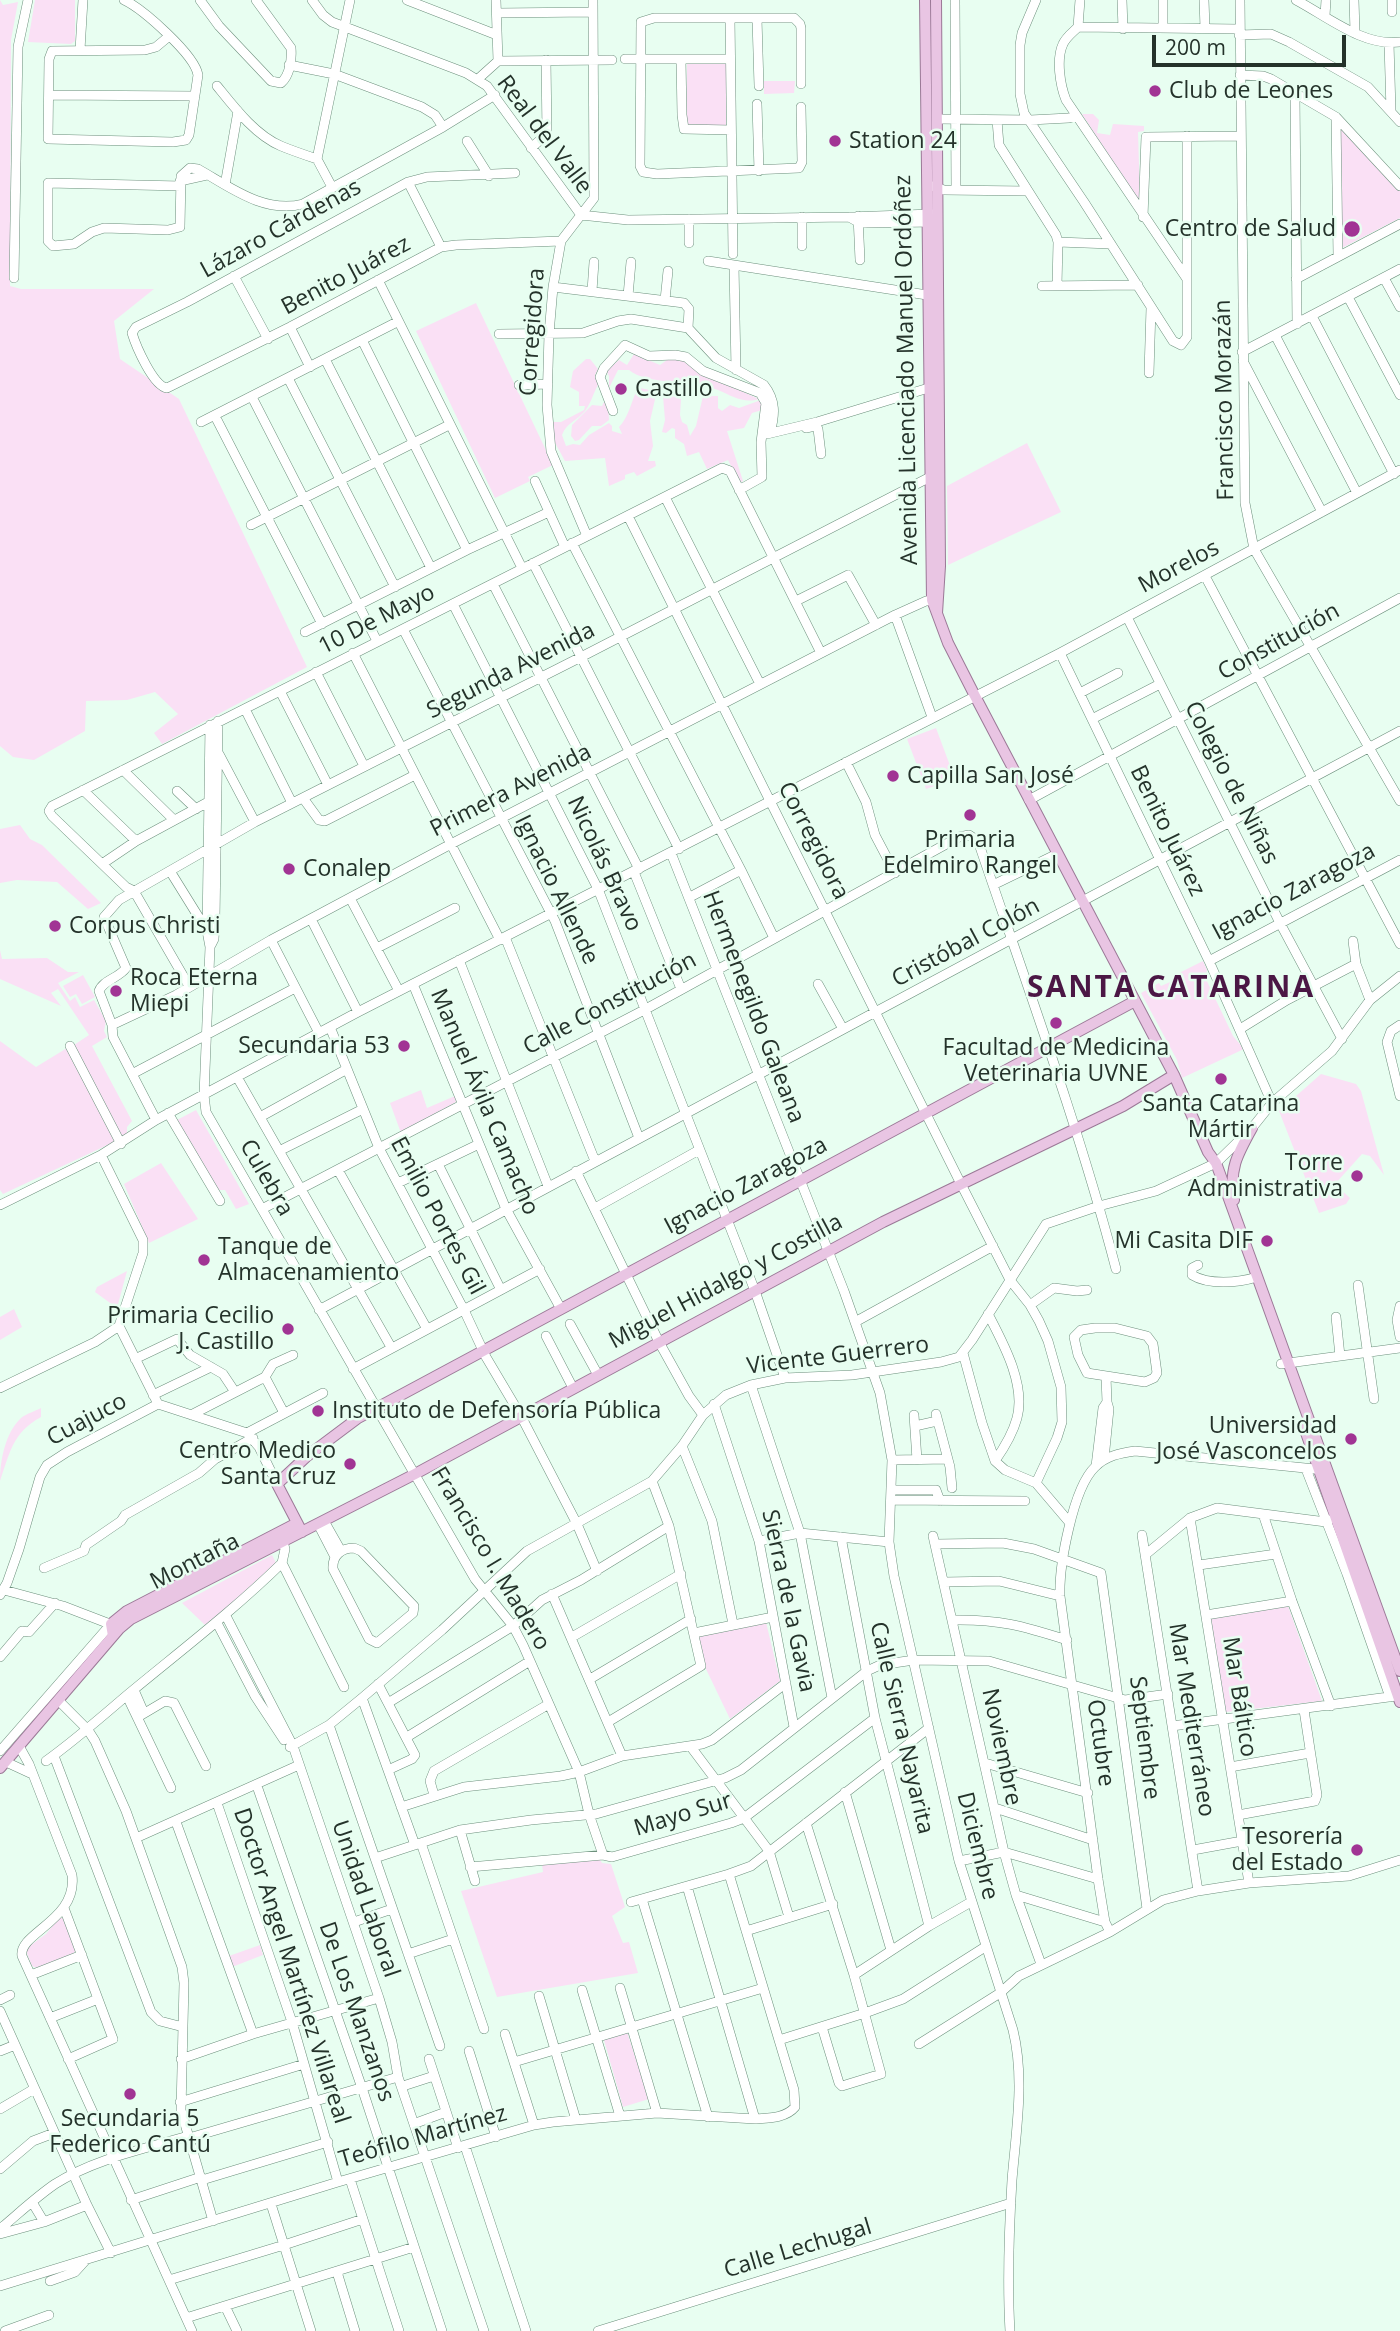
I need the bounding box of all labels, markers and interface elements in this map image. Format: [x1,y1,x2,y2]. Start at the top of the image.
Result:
scale bar [1155,21,1349,65]
text: 200 m [1165,33,1226,61]
street label: Real del Valle [490,70,598,200]
place label: Club de Leones [1169,77,1333,105]
marker: Club de Leones [1147,83,1163,99]
place label: Station 24 [849,127,957,155]
marker: Station 24 [827,133,843,149]
street label: Lázaro Cárdenas [196,174,366,284]
street label: Avenida Licenciado Manuel Ordóñez [890,175,924,565]
place label: Centro de Salud [1165,215,1336,243]
marker: Centro de Salud [1342,219,1362,239]
street label: Benito Juárez [277,231,415,321]
street label: Corregidora [515,267,551,397]
street label: Francisco Morazán [1209,299,1241,501]
place label: Castillo [635,375,713,403]
marker: Castillo [613,381,629,397]
street label: Morelos [1134,534,1224,600]
street label: 10 De Mayo [314,579,440,661]
street label: Constitución [1214,597,1344,687]
street label: Segunda Avenida [422,617,600,725]
street label: Colegio de Niñas [1178,697,1284,869]
street label: Primera Avenida [426,738,596,844]
street label: Benito Juárez [1124,761,1210,901]
place label: Capilla San José [907,762,1074,790]
marker: Capilla San José [885,768,901,784]
street label: Corregidora [772,778,854,904]
street label: Nicolás Bravo [561,792,647,936]
marker: Primaria Edelmiro Rangel [962,807,978,823]
street label: Ignacio Allende [508,811,604,969]
place label: Primaria Edelmiro Rangel [883,826,1057,880]
street label: Ignacio Zaragoza [1208,837,1380,947]
place label: Conalep [303,855,391,883]
marker: Conalep [281,861,297,877]
street label: Hermenegildo Galeana [696,887,810,1127]
street label: Cristóbal Colón [887,892,1045,994]
place label: Corpus Christi [69,912,221,940]
marker: Corpus Christi [47,918,63,934]
street label: Calle Constitución [519,947,701,1061]
place label: Roca Eterna Miepi [130,964,258,1018]
district label: SANTA CATARINA [1029,970,1313,1006]
marker: Roca Eterna Miepi [108,983,124,999]
street label: Manuel Ávila Camacho [424,985,544,1219]
marker: Facultad de Medicina Veterinaria UVNE [1048,1015,1064,1031]
place label: Secundaria 53 [238,1032,390,1060]
place label: Facultad de Medicina Veterinaria UVNE [943,1034,1169,1088]
marker: Secundaria 53 [396,1038,412,1054]
marker: Santa Catarina Mártir [1213,1071,1229,1087]
place label: Santa Catarina Mártir [1143,1090,1299,1144]
street label: Ignacio Zaragoza [660,1131,832,1241]
street label: Emilio Portes Gil [384,1132,490,1300]
street label: Culebra [233,1135,299,1221]
place label: Torre Administrativa [1188,1149,1343,1203]
marker: Torre Administrativa [1349,1168,1365,1184]
street label: Miguel Hidalgo y Costilla [604,1209,848,1355]
place label: Mi Casita DIF [1115,1227,1253,1255]
place label: Tanque de Almacenamiento [218,1233,399,1287]
marker: Mi Casita DIF [1259,1233,1275,1249]
marker: Tanque de Almacenamiento [196,1252,212,1268]
place label: Primaria Cecilio J. Castillo [107,1302,274,1356]
marker: Primaria Cecilio J. Castillo [280,1321,296,1337]
street label: Vicente Guerrero [745,1331,931,1381]
street label: Cuajuco [42,1388,132,1452]
place label: Instituto de Defensoría Pública [332,1397,661,1425]
marker: Instituto de Defensoría Pública [310,1403,326,1419]
place label: Universidad José Vasconcelos [1156,1412,1337,1466]
marker: Universidad José Vasconcelos [1343,1431,1359,1447]
place label: Centro Medico Santa Cruz [179,1437,336,1491]
marker: Centro Medico Santa Cruz [342,1456,358,1472]
street label: Francisco I. Madero [424,1462,556,1656]
street label: Sierra de la Gavia [755,1507,821,1695]
street label: Montaña [146,1528,244,1596]
street label: Calle Sierra Nayarita [863,1619,939,1837]
street label: Mar Mediterráneo [1162,1621,1220,1819]
street label: Mar Báltico [1216,1635,1262,1759]
street label: Septiembre [1123,1675,1165,1801]
street label: Noviembre [975,1686,1027,1808]
street label: Octubre [1080,1698,1120,1788]
street label: Mayo Sur [631,1787,735,1843]
street label: Diciembre [950,1789,1004,1903]
street label: Doctor Angel Martínez Villareal [227,1805,355,2127]
street label: Unidad Laboral [325,1817,405,1981]
place label: Tesorería del Estado [1232,1823,1343,1877]
marker: Tesorería del Estado [1349,1842,1365,1858]
street label: De Los Manzanos [312,1918,400,2106]
marker: Secundaria 5 Federico Cantú [122,2086,138,2102]
street label: Teófilo Martínez [336,2100,510,2174]
place label: Secundaria 5 Federico Cantú [49,2105,211,2159]
street label: Calle Lechugal [721,2213,875,2285]

